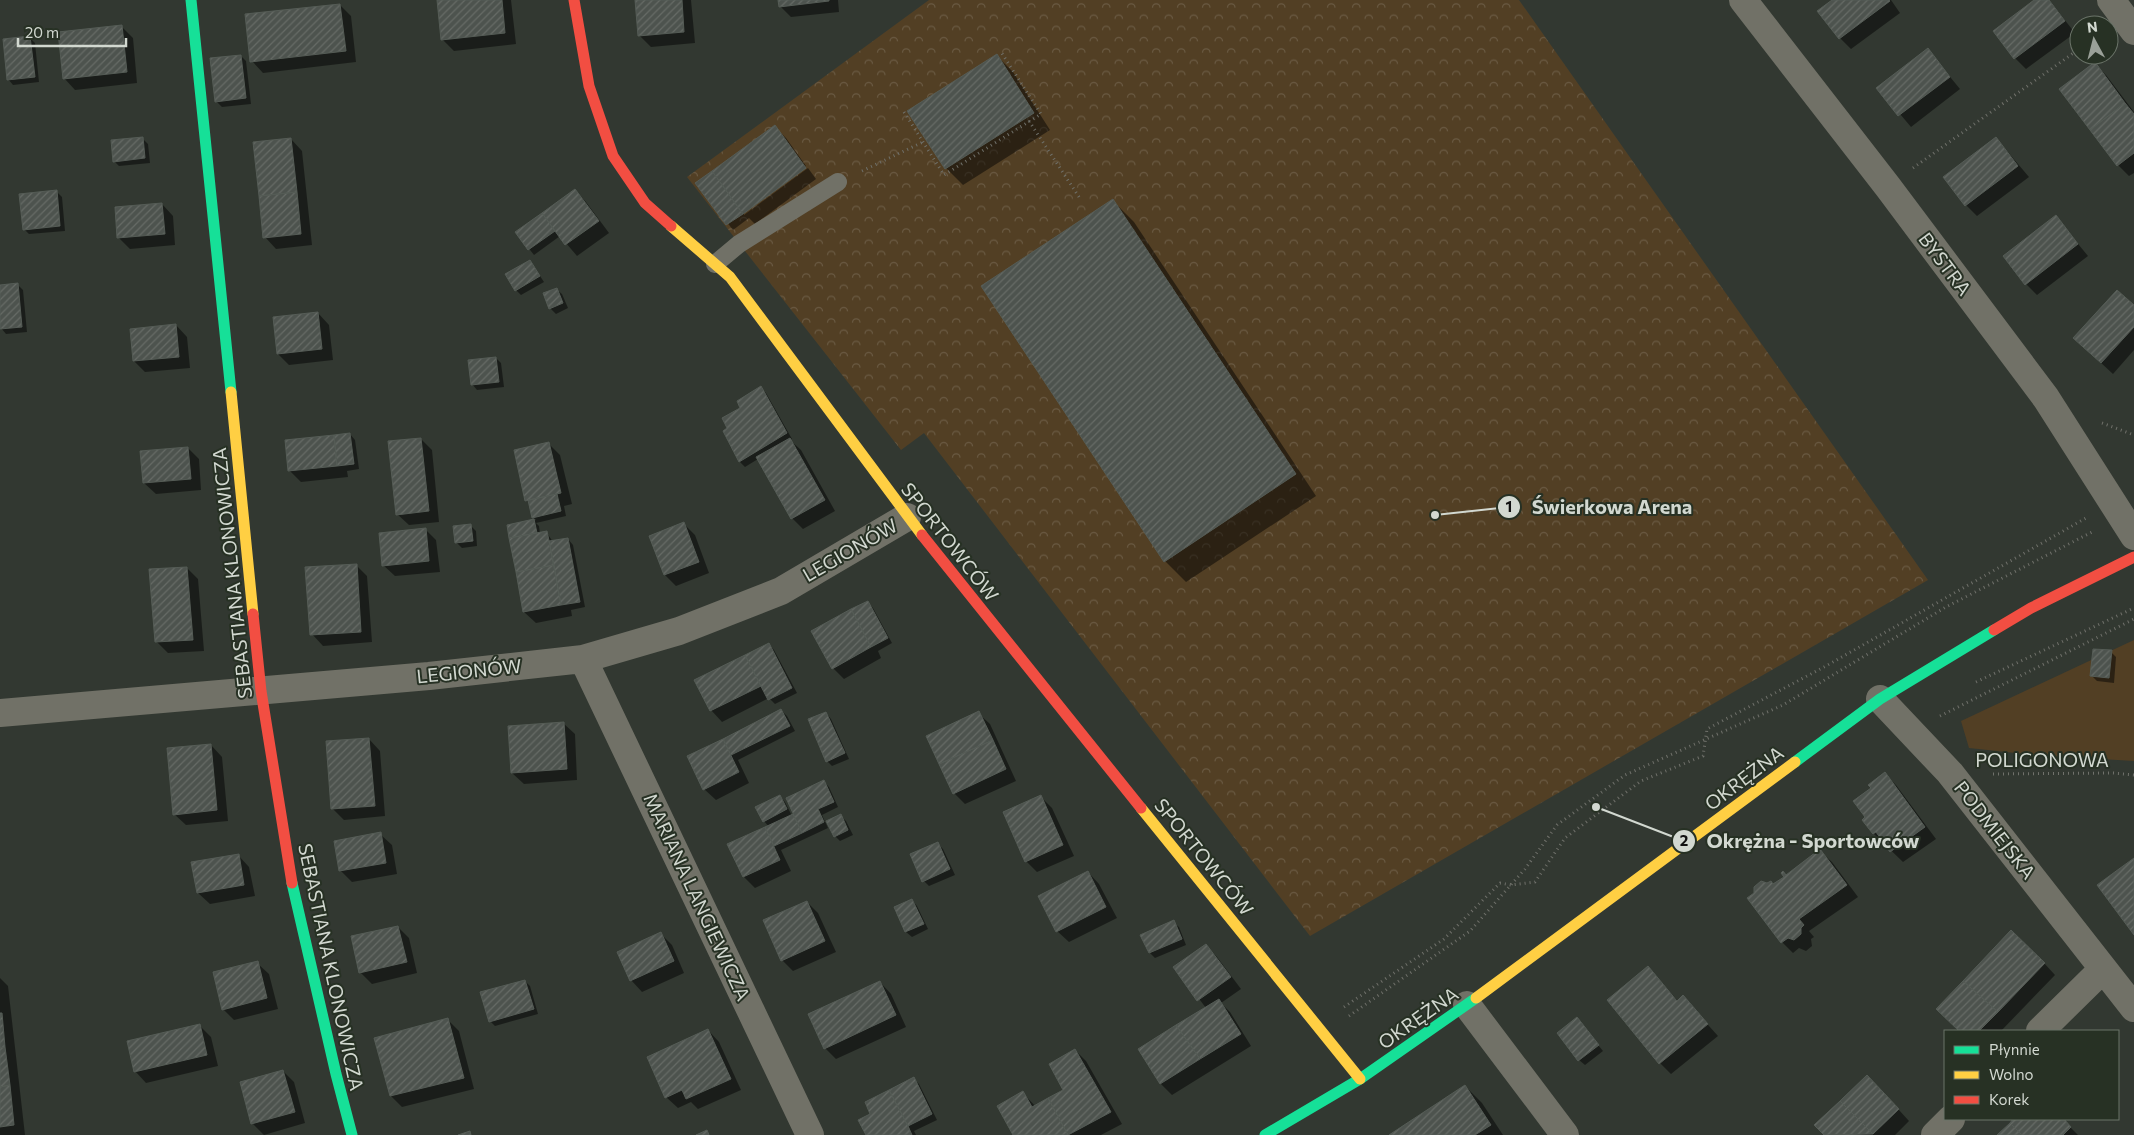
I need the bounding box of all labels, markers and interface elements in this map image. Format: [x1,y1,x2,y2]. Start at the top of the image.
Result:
scale bar [18,15,125,47]
north arrow [2069,15,2119,65]
text: N [2086,18,2099,36]
text: 20 m [25,23,59,41]
street label: BYSTRA [1914,228,1977,300]
street label: SEBASTIANA KLONOWICZA [207,446,256,700]
street label: SPORTOWCÓW [897,477,1005,606]
callout: Świerkowa Arena [1497,489,1703,524]
text: Świerkowa Arena [1532,494,1692,518]
text: 1 [1506,497,1512,515]
street label: LEGIONÓW [798,512,901,586]
street label: LEGIONÓW [415,653,523,687]
street label: OKRĘŻNA [1700,741,1788,815]
street label: POLIGONOWA [1975,748,2109,771]
street label: PODMIEJSKA [1950,776,2041,883]
street label: MARIANA LANGIEWICZA [639,790,756,1004]
street label: SPORTOWCÓW [1150,793,1259,920]
callout: Okrężna - Sportowców [1671,824,1929,859]
text: Okrężna - Sportowców [1707,828,1920,852]
text: 2 [1680,831,1688,849]
street label: SEBASTIANA KLONOWICZA [294,841,369,1093]
street label: OKRĘŻNA [1373,982,1462,1054]
legend [1944,1030,2119,1120]
text: Płynnie [1989,1040,2040,1058]
text: Wolno [1989,1065,2034,1083]
text: Korek [1989,1090,2029,1108]

